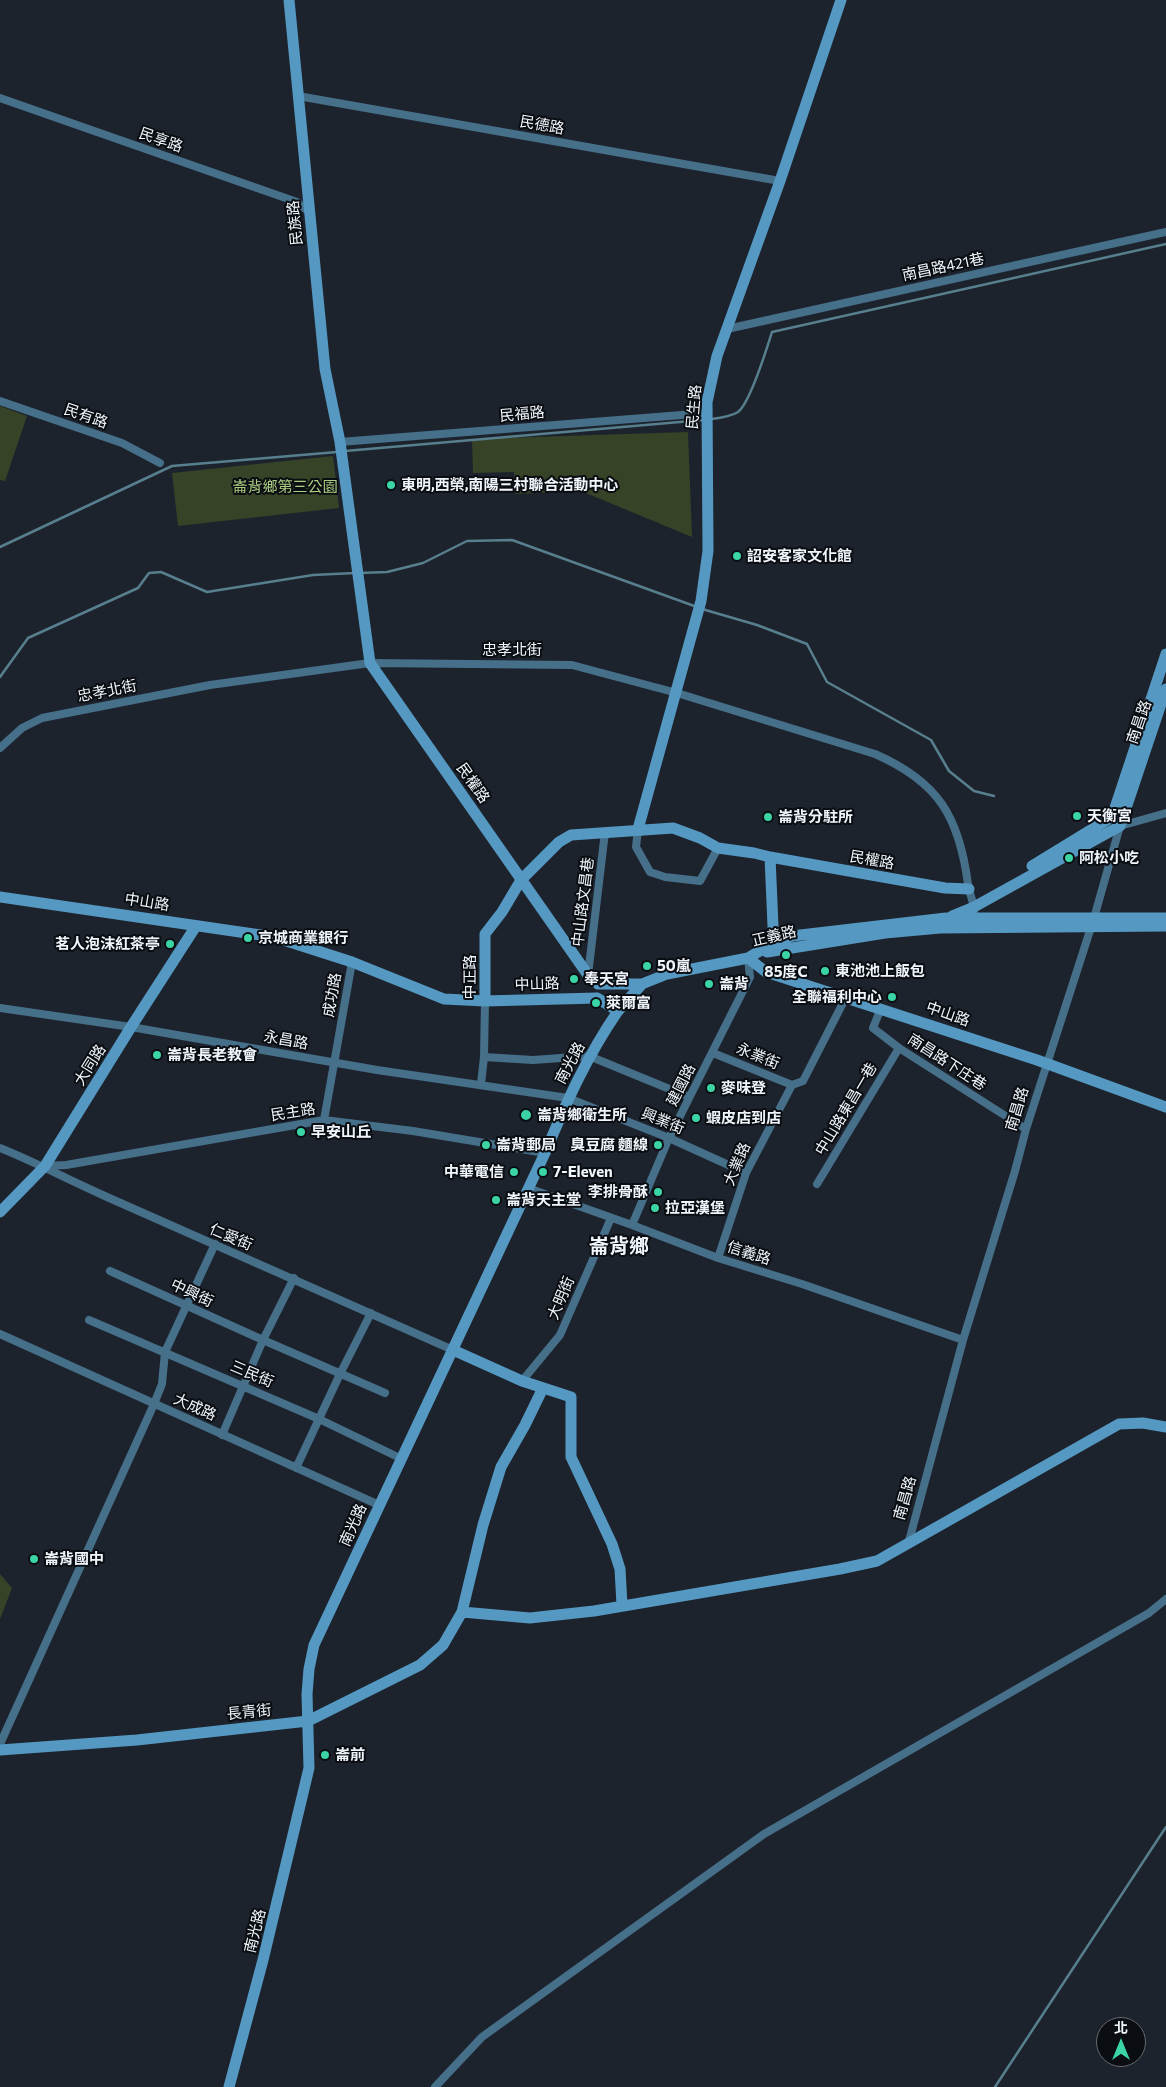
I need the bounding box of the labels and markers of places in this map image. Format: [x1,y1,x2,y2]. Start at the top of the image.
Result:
place label: 東明,西榮,南陽三村聯合活動中心 [401,476,618,494]
marker: 東明,西榮,南陽三村聯合活動中心 [385,479,397,491]
place label: 詔安客家文化館 [747,547,852,565]
marker: 詔安客家文化館 [731,550,743,562]
place label: 天衡宮 [1087,807,1132,825]
place label: 崙背分駐所 [778,808,853,826]
marker: 天衡宮 [1071,810,1083,822]
marker: 崙背分駐所 [762,811,774,823]
place label: 阿松小吃 [1079,849,1139,867]
marker: 阿松小吃 [1063,852,1075,864]
place label: 京城商業銀行 [258,929,348,947]
marker: 京城商業銀行 [242,932,254,944]
place label: 茗人泡沫紅茶亭 [55,935,160,953]
marker: 茗人泡沫紅茶亭 [164,938,176,950]
marker: 85度C [780,949,792,961]
place label: 50嵐 [657,957,691,975]
marker: 50嵐 [641,960,653,972]
place label: 東池池上飯包 [835,962,925,980]
place label: 85度C [764,963,808,981]
marker: 東池池上飯包 [819,965,831,977]
place label: 奉天宮 [584,970,629,988]
marker: 奉天宮 [568,973,580,985]
place label: 崙背 [719,975,749,993]
marker: 崙背 [703,978,715,990]
place label: 全聯福利中心 [792,988,882,1006]
marker: 全聯福利中心 [886,991,898,1003]
place label: 萊爾富 [606,994,651,1012]
marker: 萊爾富 [590,997,602,1009]
place label: 崙背長老教會 [167,1046,257,1064]
marker: 崙背長老教會 [151,1049,163,1061]
place label: 麥味登 [721,1079,766,1097]
marker: 麥味登 [705,1082,717,1094]
place label: 崙背鄉衛生所 [537,1106,627,1124]
marker: 崙背鄉衛生所 [519,1108,533,1122]
place label: 蝦皮店到店 [706,1109,781,1127]
marker: 蝦皮店到店 [690,1112,702,1124]
place label: 早安山丘 [311,1123,371,1141]
marker: 早安山丘 [295,1126,307,1138]
place label: 崙背郵局 [496,1136,556,1154]
place label: 臭豆腐 麵線 [570,1136,648,1154]
marker: 崙背郵局 [480,1139,492,1151]
marker: 臭豆腐 麵線 [652,1139,664,1151]
place label: 中華電信 [444,1163,504,1181]
place label: 7-Eleven [553,1163,613,1181]
marker: 中華電信 [508,1166,520,1178]
marker: 7-Eleven [537,1166,549,1178]
place label: 李排骨酥 [588,1183,648,1201]
marker: 李排骨酥 [652,1186,664,1198]
place label: 崙背天主堂 [506,1191,581,1209]
marker: 崙背天主堂 [490,1194,502,1206]
place label: 拉亞漢堡 [665,1199,725,1217]
marker: 拉亞漢堡 [649,1202,661,1214]
place label: 崙背國中 [44,1550,104,1568]
marker: 崙背國中 [28,1553,40,1565]
place label: 崙前 [335,1746,365,1764]
marker: 崙前 [319,1749,331,1761]

